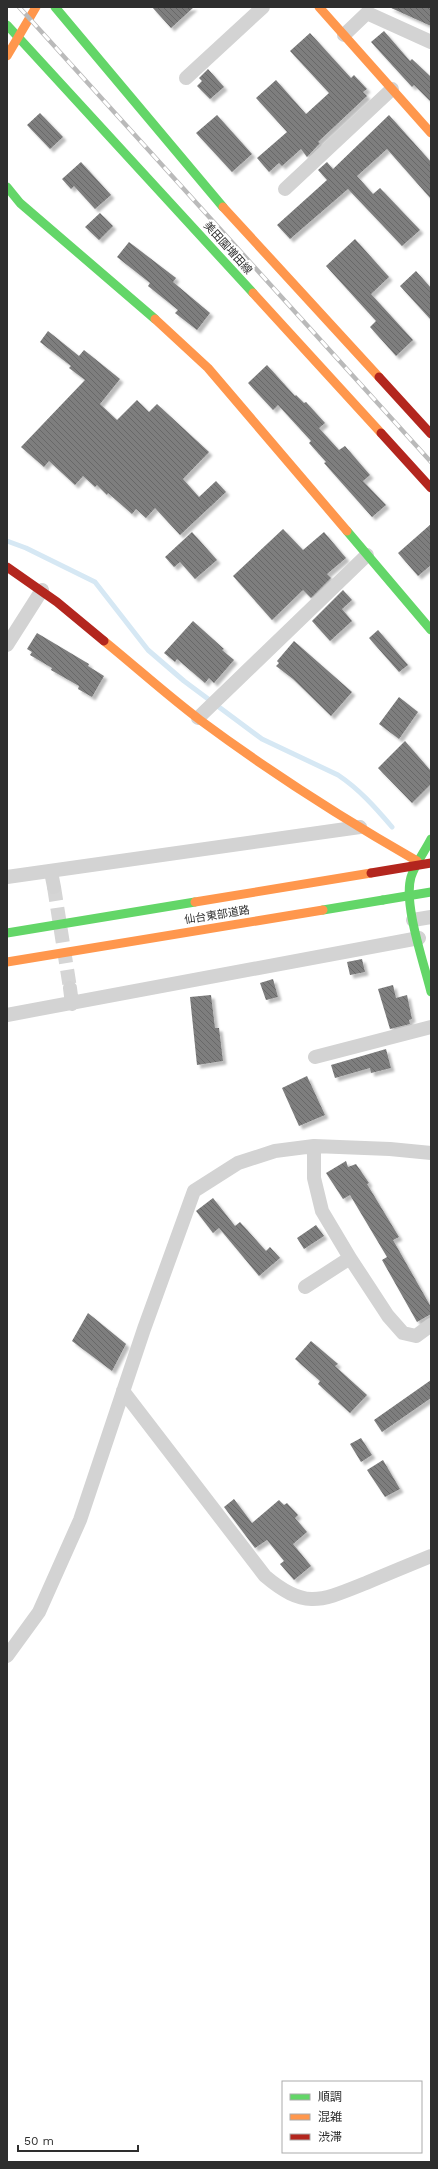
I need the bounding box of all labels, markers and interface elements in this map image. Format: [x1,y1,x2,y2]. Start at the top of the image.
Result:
street label: 美田園増田線 [201,219,255,277]
street label: 仙台東部道路 [183,903,251,927]
legend [282,2081,422,2153]
text: 順調 [318,2090,342,2104]
text: 混雑 [318,2110,342,2124]
scale bar [18,2127,138,2153]
text: 渋滞 [318,2130,342,2144]
text: 50 m [24,2134,54,2148]

